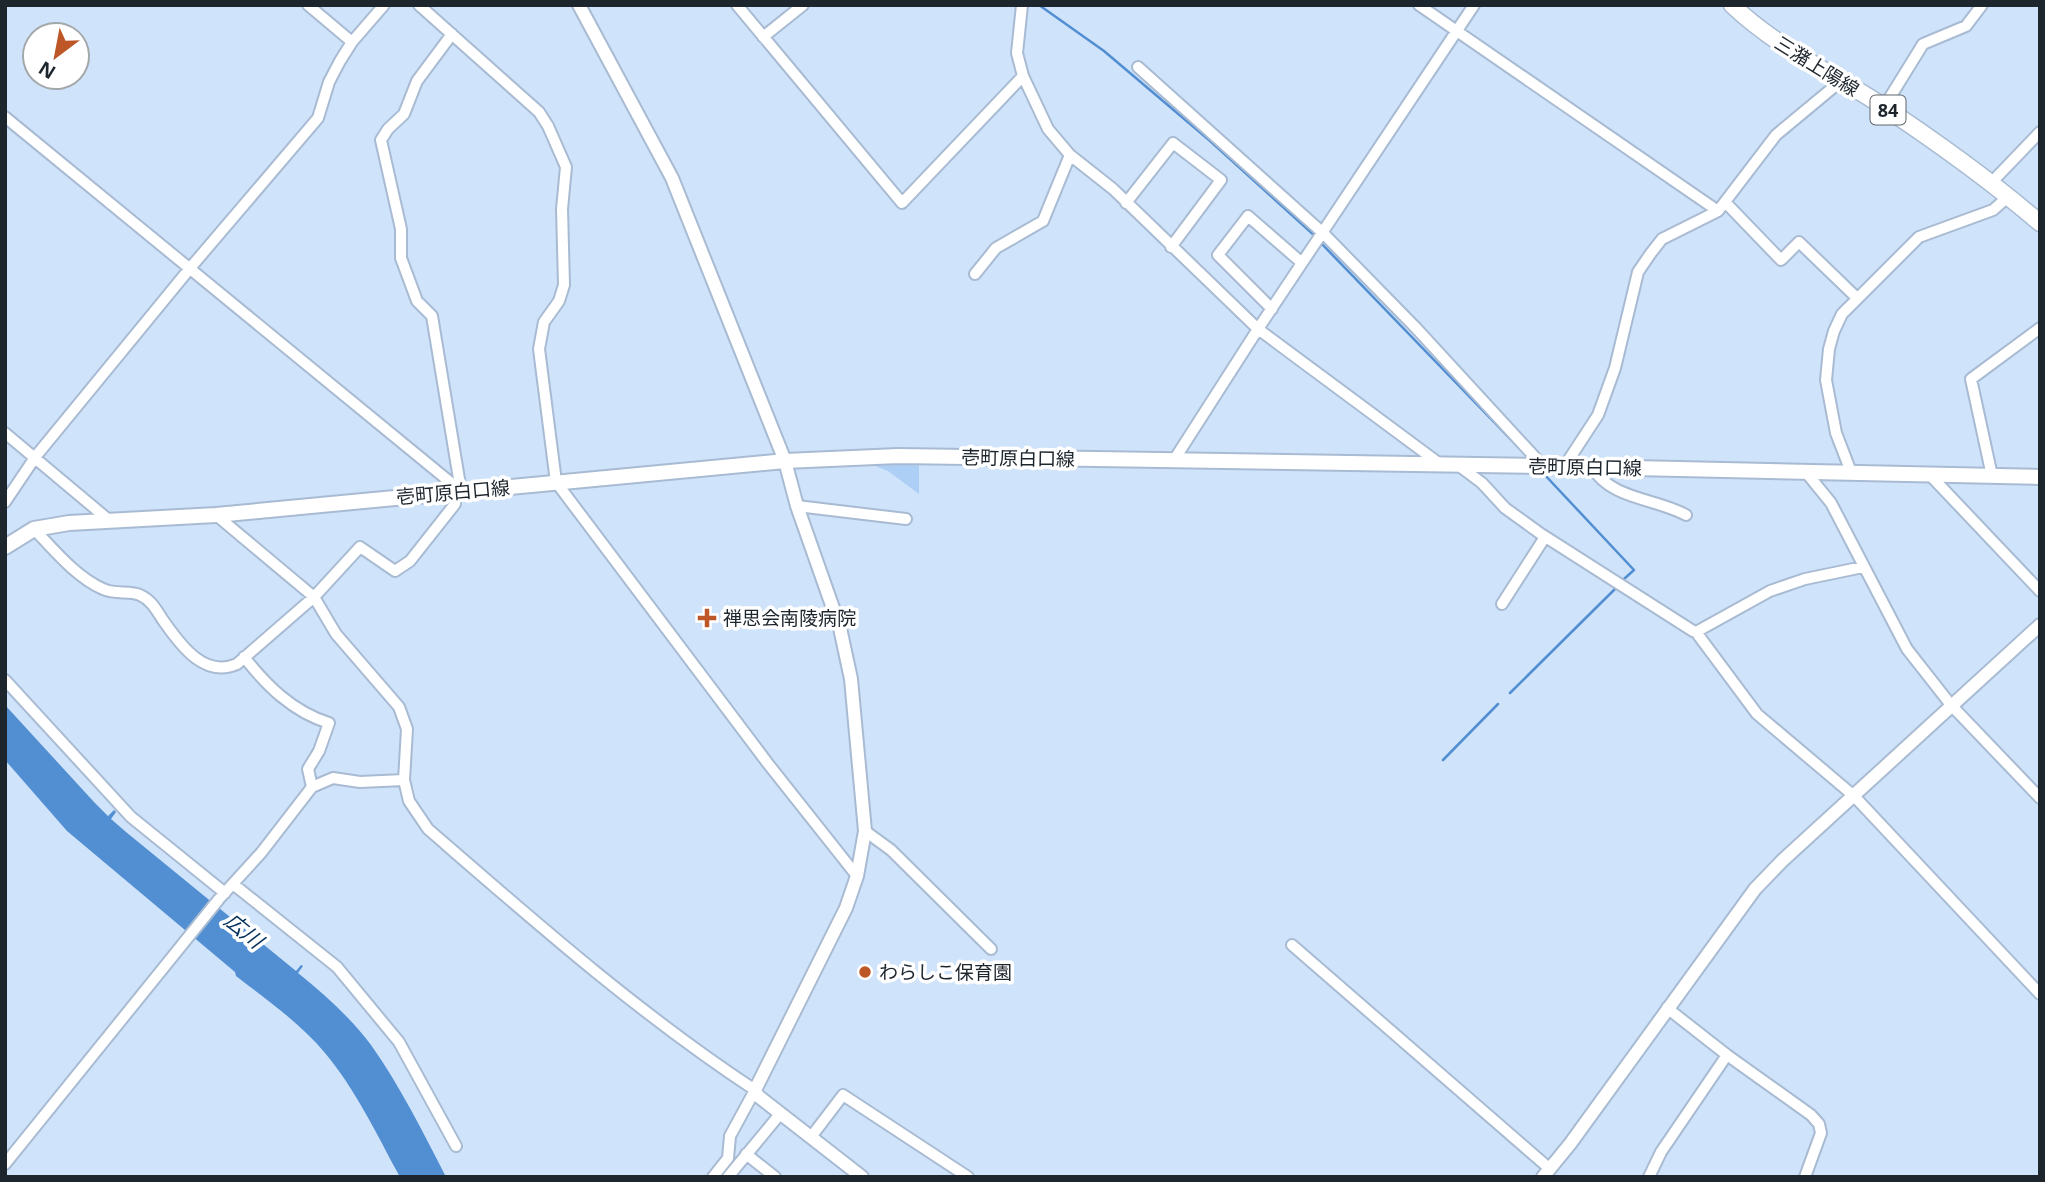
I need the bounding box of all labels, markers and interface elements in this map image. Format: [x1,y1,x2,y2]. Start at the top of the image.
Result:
north arrow [21,21,91,91]
street label: 三潴上陽線 [1770,30,1864,102]
text: N [34,55,60,86]
road number: 84 [1870,96,1906,124]
street label: 壱町原白口線 [961,444,1075,472]
street label: 壱町原白口線 [1528,453,1642,481]
street label: 壱町原白口線 [395,474,511,510]
place label: 禅思会南陵病院 [723,605,856,631]
marker: 禅思会南陵病院 [697,608,717,628]
water label: 広川 [219,906,271,955]
place label: わらしこ保育園 [879,959,1012,985]
marker: わらしこ保育園 [857,964,873,980]

